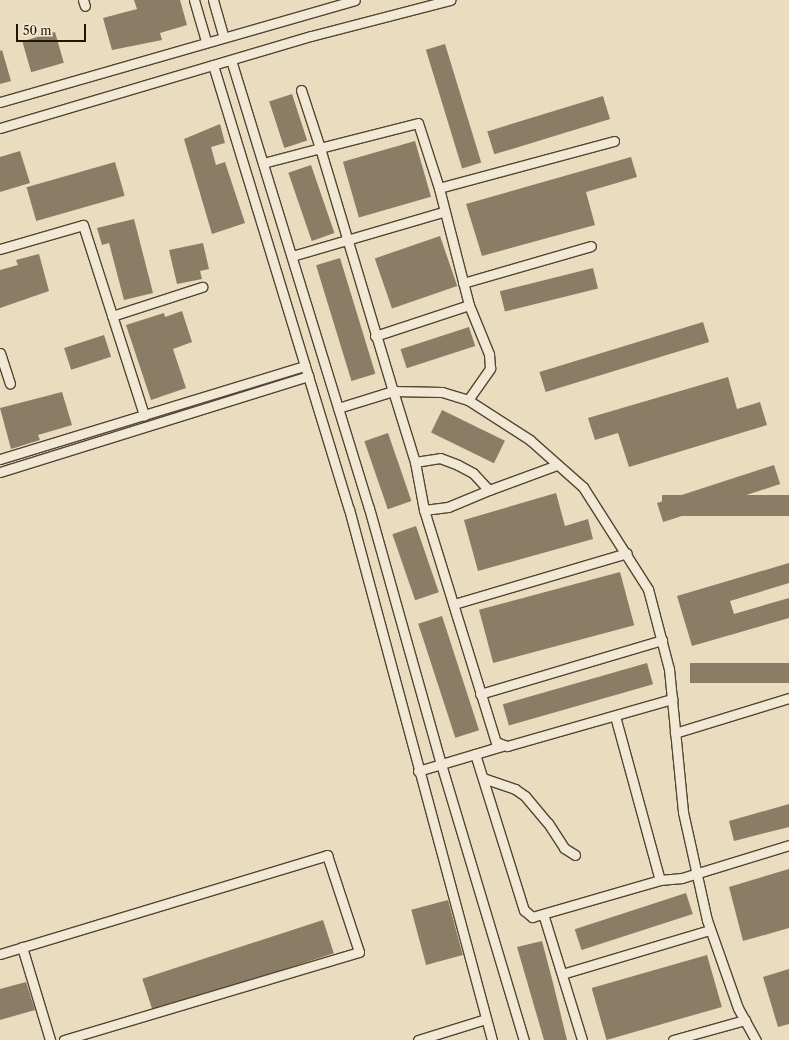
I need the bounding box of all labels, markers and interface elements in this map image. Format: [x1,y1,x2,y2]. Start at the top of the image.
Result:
scale bar [18,16,88,42]
text: 50 m [23,23,52,38]

